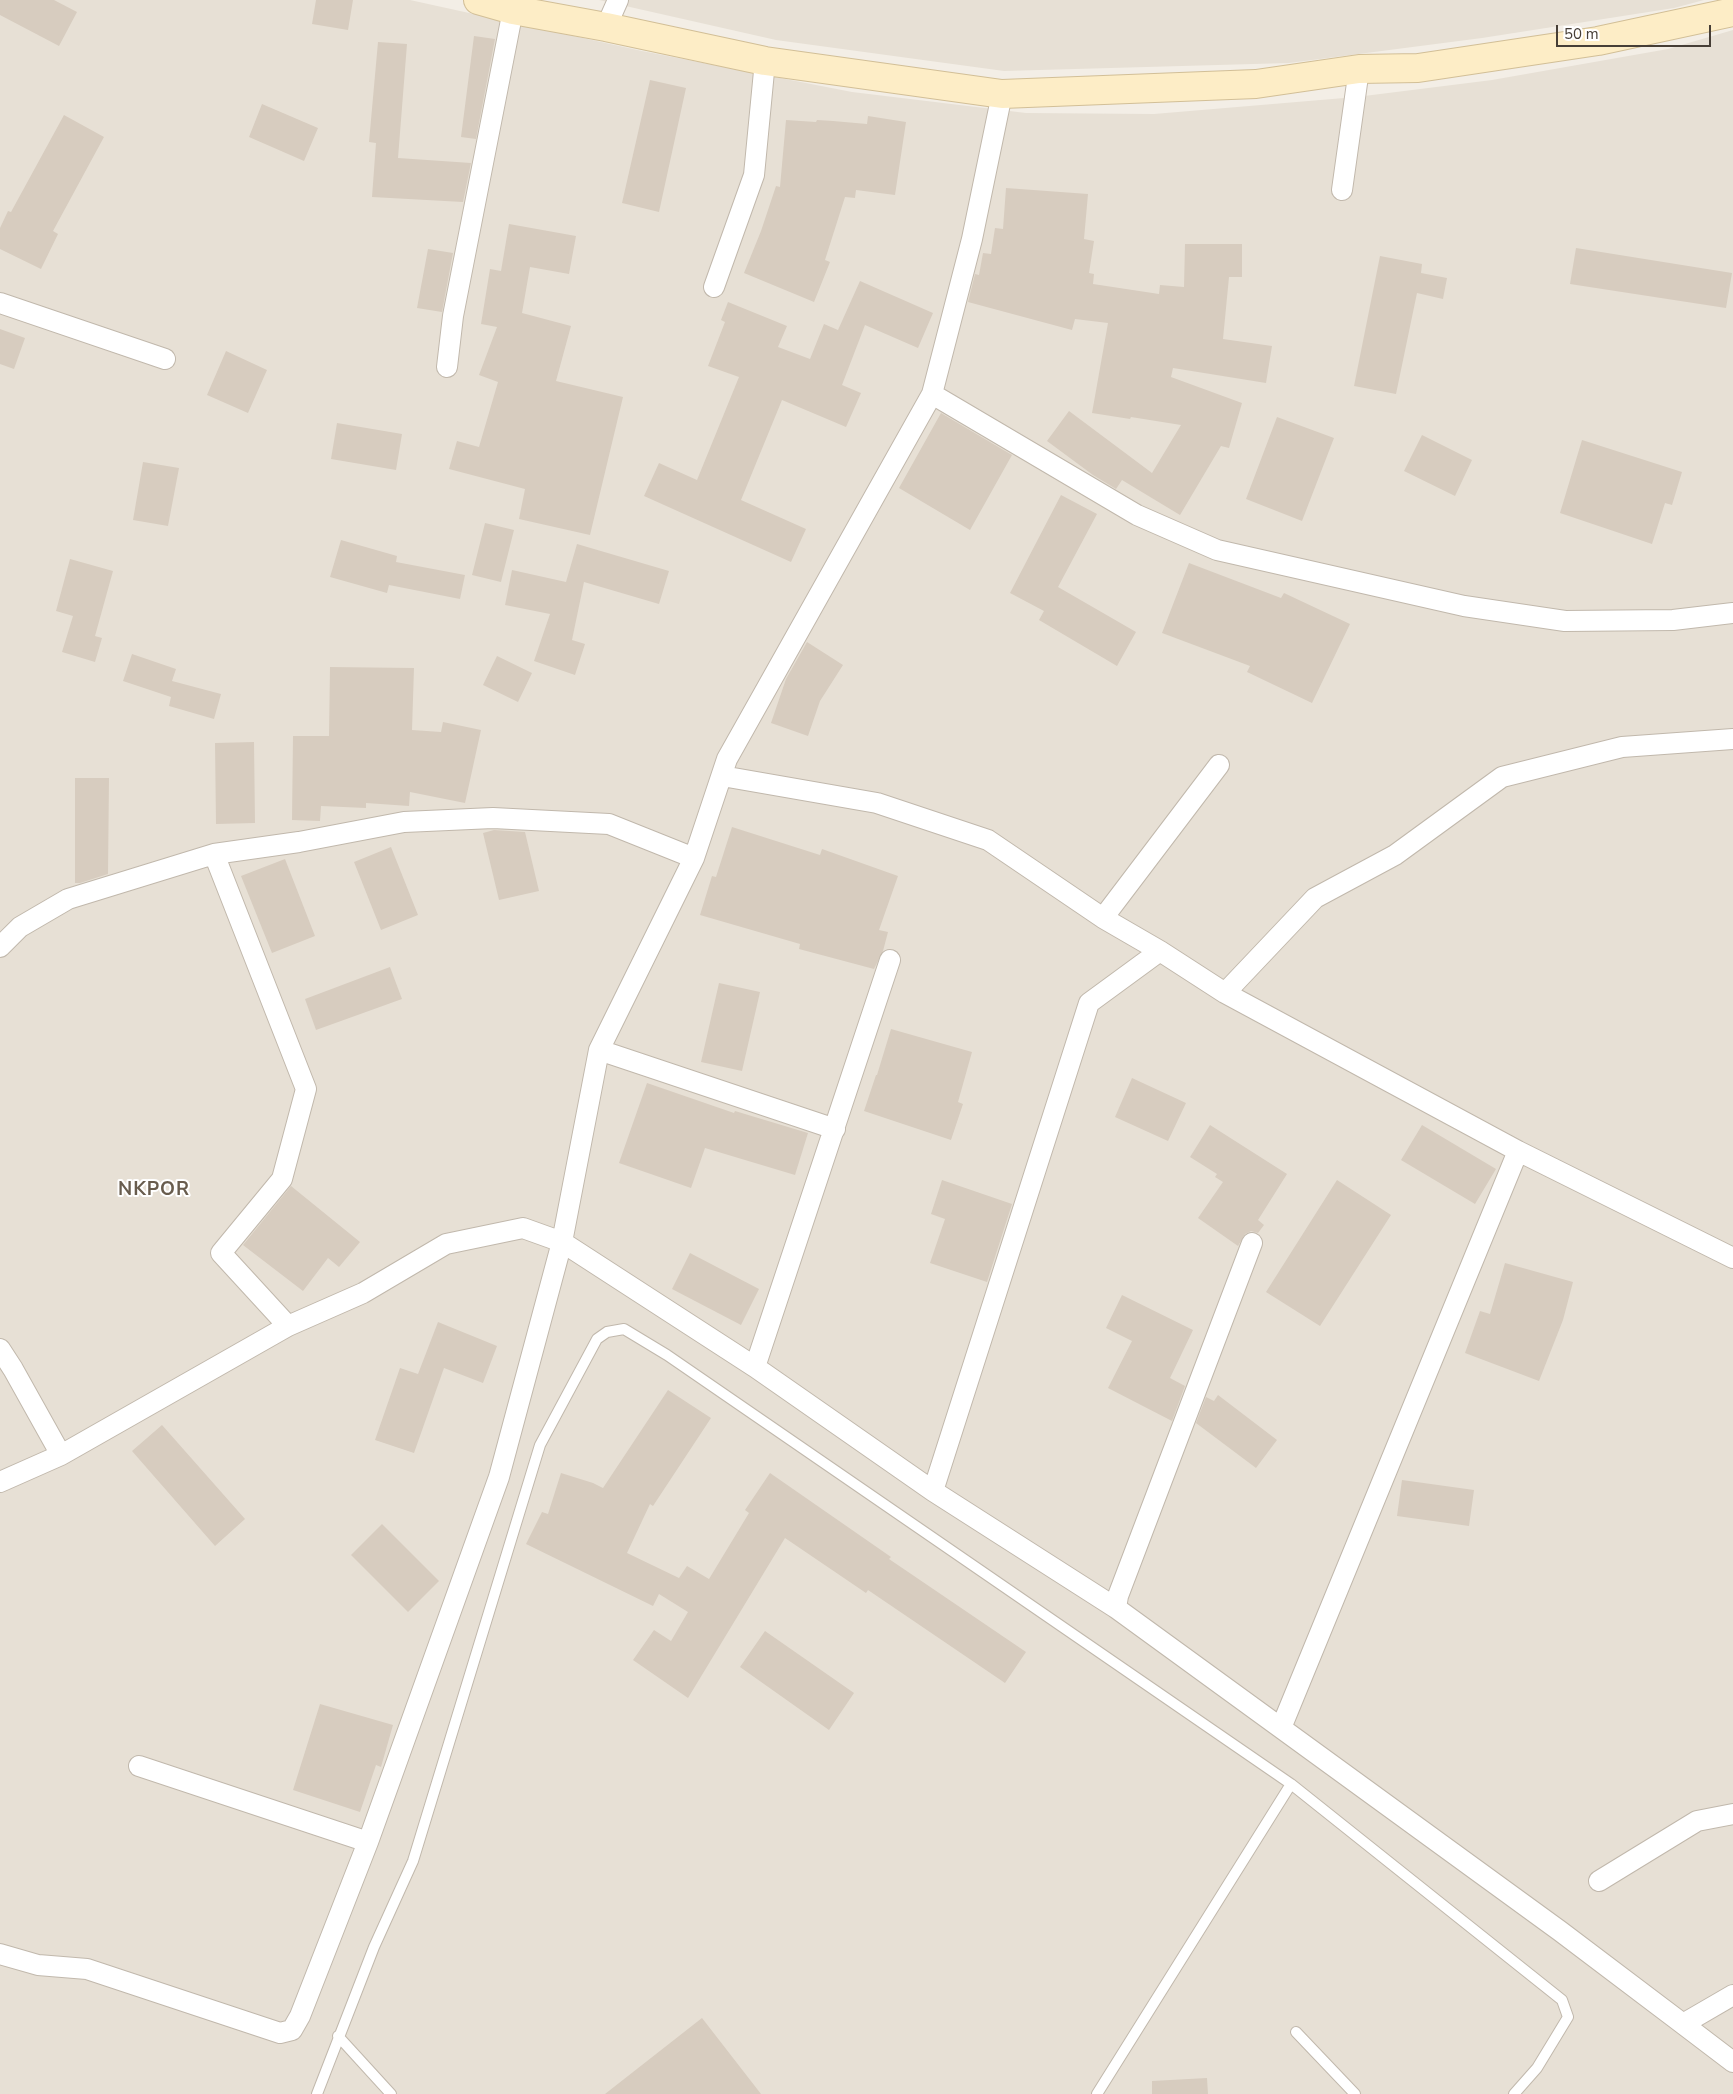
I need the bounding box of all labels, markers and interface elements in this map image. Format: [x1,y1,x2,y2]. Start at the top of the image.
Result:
scale bar [1558,15,1713,47]
text: 50 m [1564,24,1599,44]
district label: NKPOR [117,1179,191,1201]

